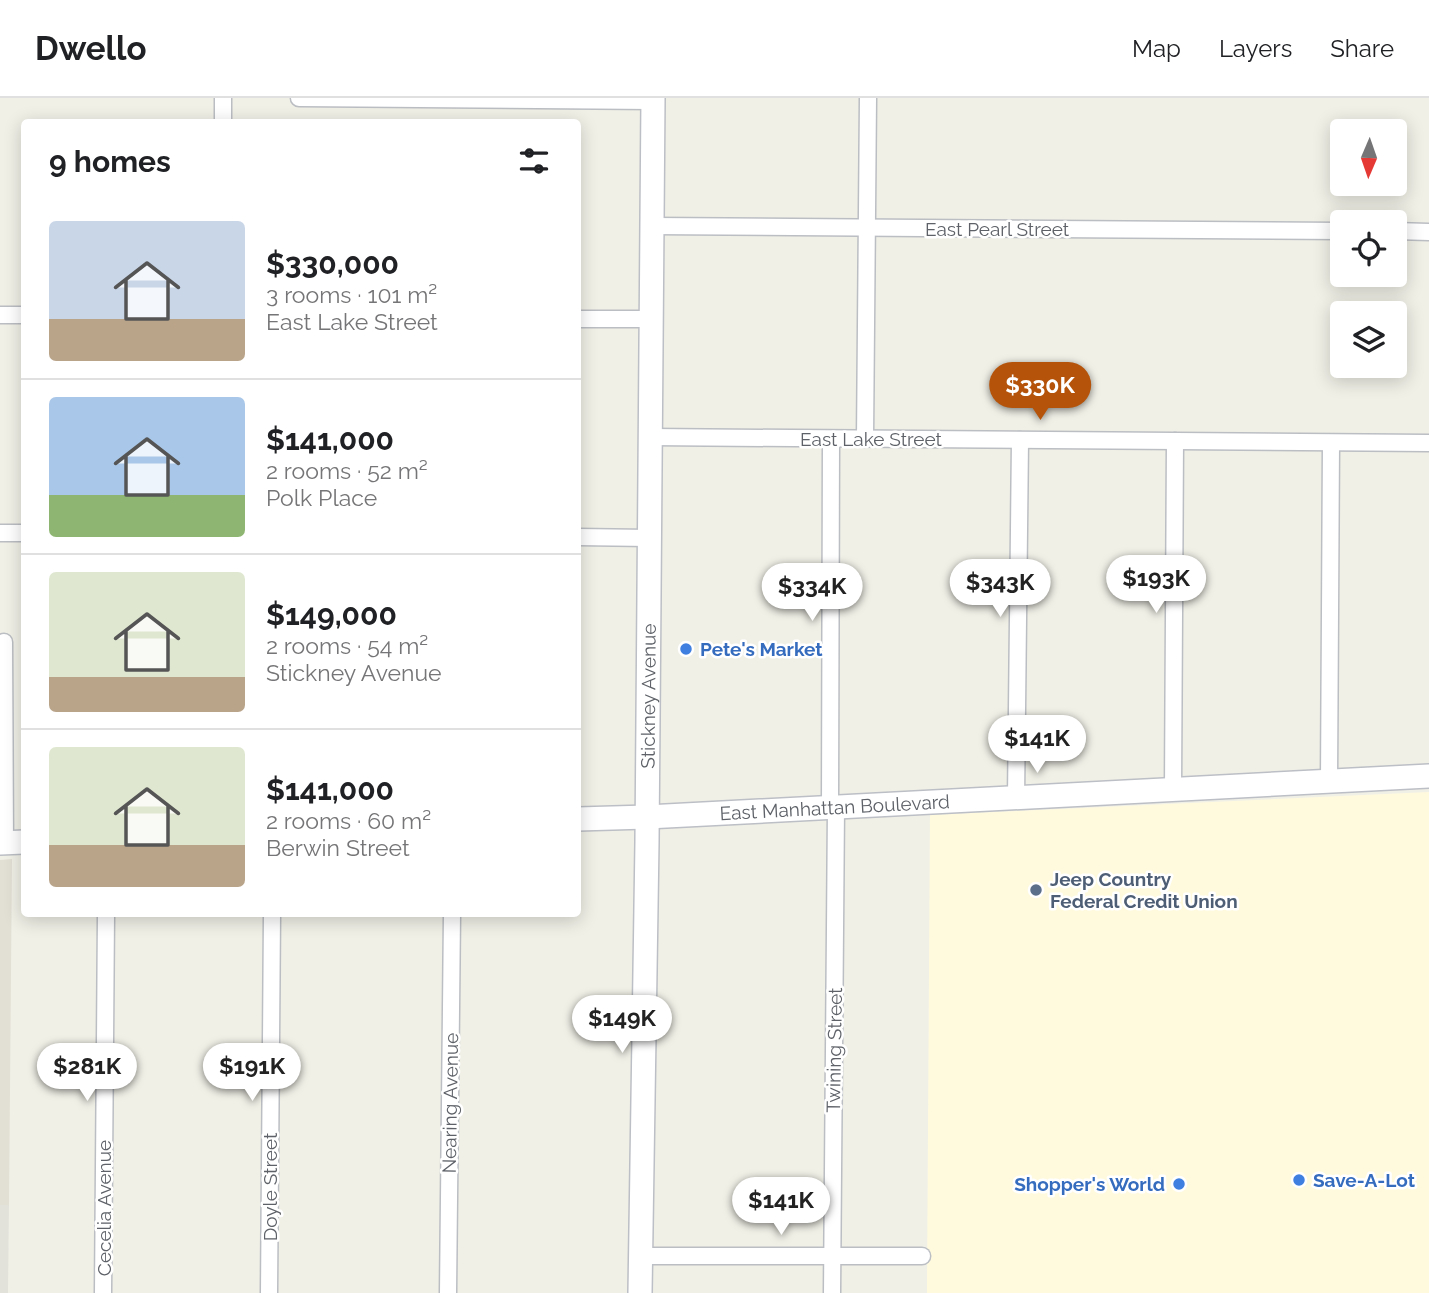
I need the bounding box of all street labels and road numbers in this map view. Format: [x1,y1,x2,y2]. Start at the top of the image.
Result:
street label: East Pearl Street [925,218,1070,240]
street label: East Lake Street [800,428,943,450]
street label: Stickney Avenue [637,623,660,769]
street label: East Manhattan Boulevard [719,790,950,824]
street label: Twining Street [822,987,846,1113]
street label: Nearing Avenue [438,1033,462,1173]
street label: Doyle Street [259,1132,281,1241]
street label: Cecelia Avenue [93,1140,115,1276]

